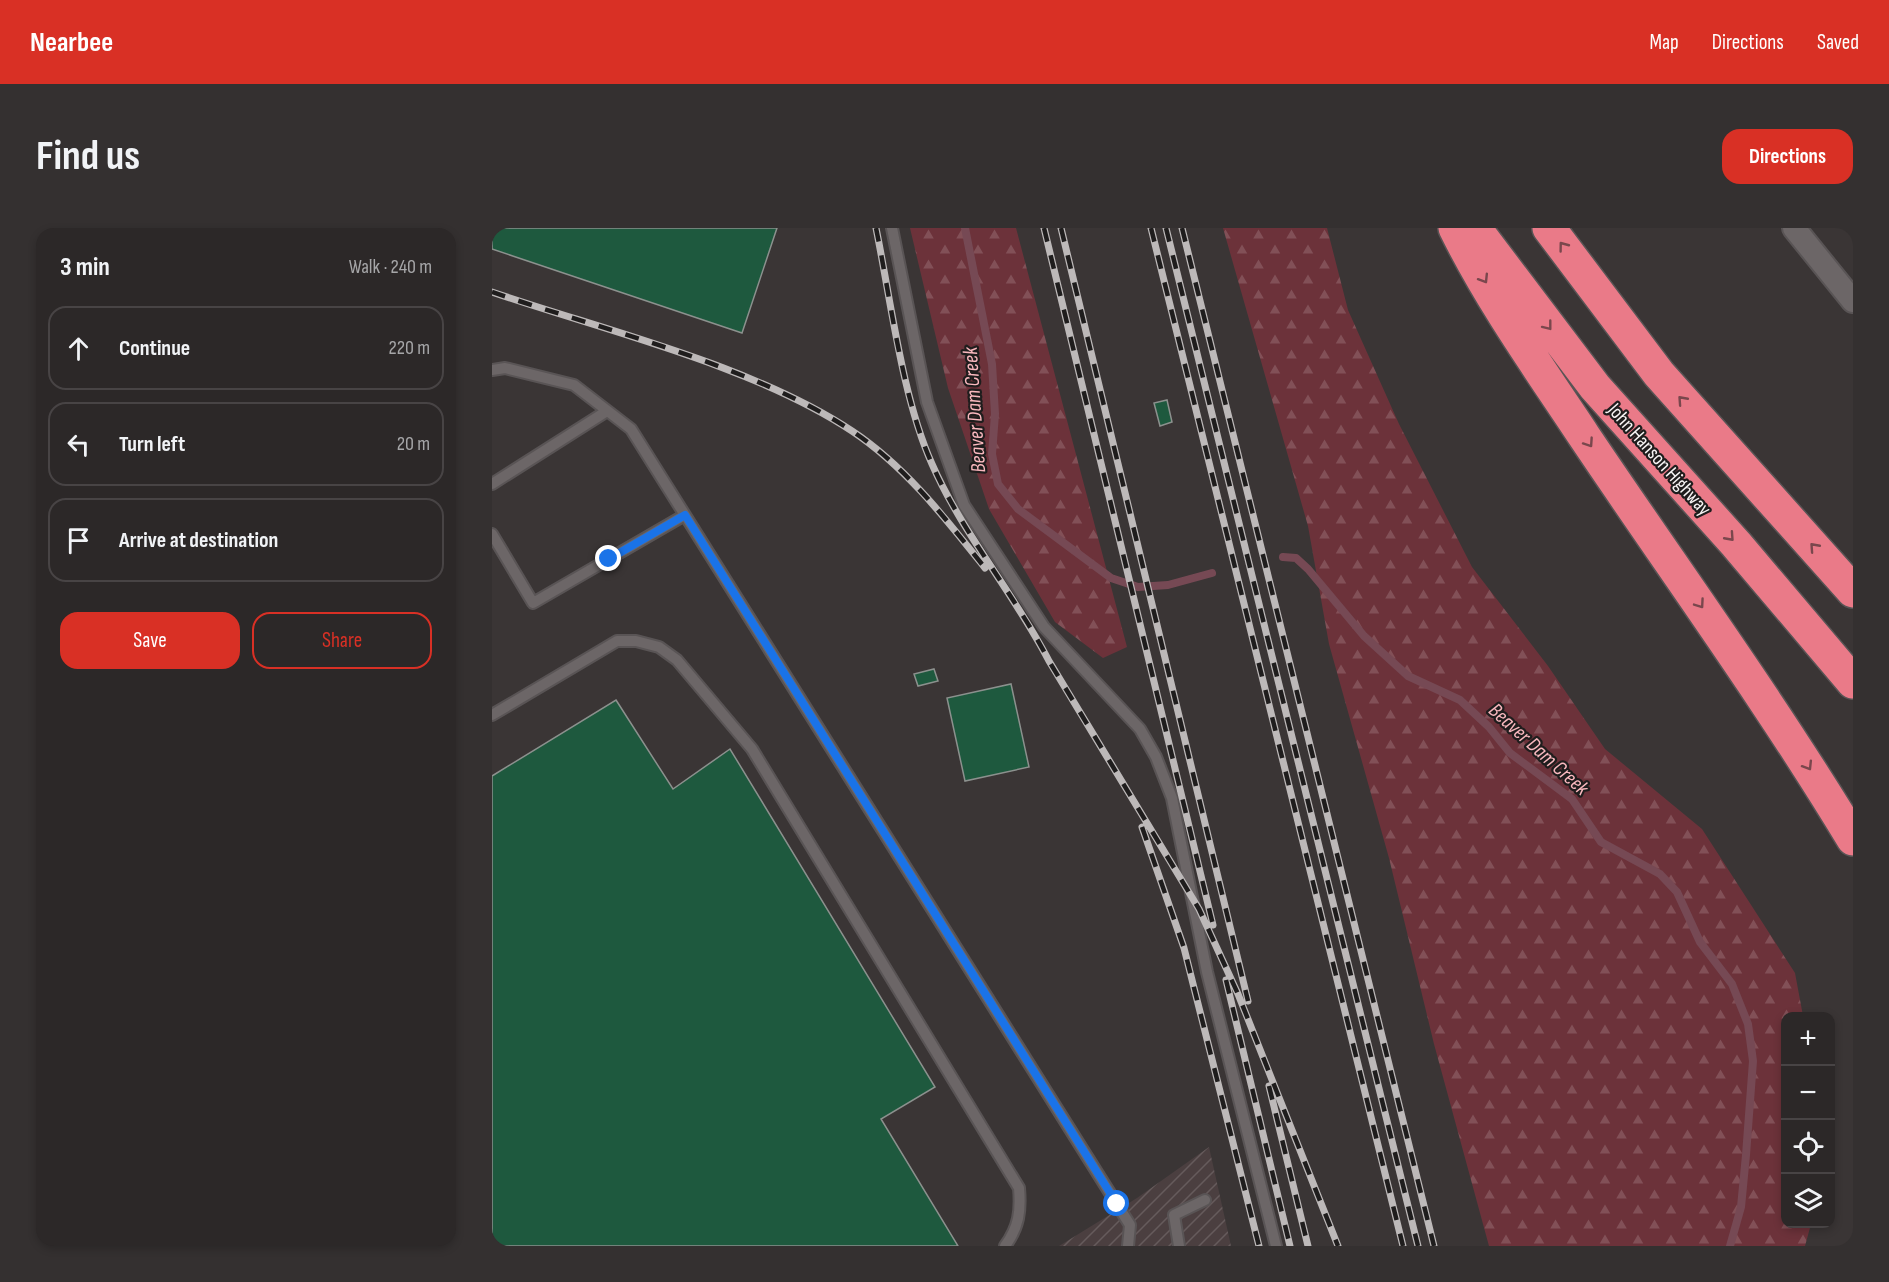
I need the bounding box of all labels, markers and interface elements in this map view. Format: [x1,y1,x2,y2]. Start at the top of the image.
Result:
text: Nearbee [30,26,113,59]
text: Map [1649,30,1679,55]
text: Directions [1712,30,1784,55]
text: Saved [1817,30,1859,55]
button: Directions [1722,129,1853,184]
text: Find us [36,131,140,182]
one-way arrow [1559,242,1570,253]
text: 3 min [60,252,110,283]
text: Walk · 240 m [349,255,432,279]
one-way arrow [1476,273,1488,283]
one-way arrow [1541,319,1552,330]
icon: ahead [62,332,95,365]
text: Continue [119,335,190,362]
text: 220 m [389,336,430,360]
water label: Beaver Dam Creek [958,345,991,474]
one-way arrow [1678,396,1689,407]
street label: John Hanson Highway [1602,398,1716,521]
icon: left [62,428,95,461]
text: Turn left [119,431,185,458]
text: 20 m [397,432,430,456]
one-way arrow [1582,436,1593,447]
icon: arrive [62,524,95,557]
text: Arrive at destination [119,527,278,554]
one-way arrow [1723,530,1734,541]
one-way arrow [1810,544,1821,554]
route end [595,545,621,571]
one-way arrow [1693,597,1704,608]
button: Save [60,612,240,669]
button: Share [252,612,432,669]
water label: Beaver Dam Creek [1484,698,1595,802]
one-way arrow [1801,759,1812,770]
map controls [1781,1012,1835,1228]
button: + [1781,1012,1835,1066]
button: − [1781,1066,1835,1120]
button: locate [1781,1120,1835,1174]
button: layers [1781,1174,1835,1228]
route start [1103,1190,1129,1216]

